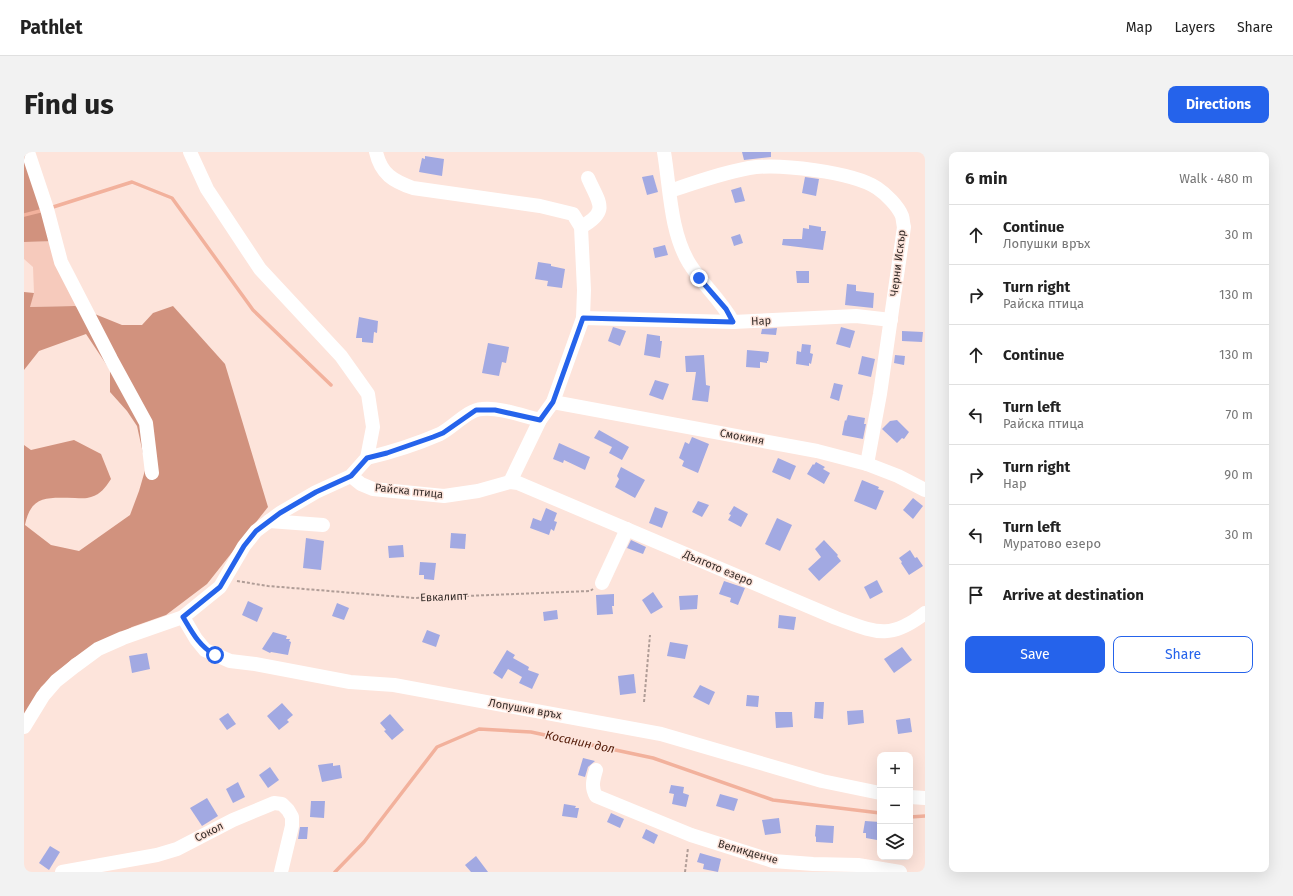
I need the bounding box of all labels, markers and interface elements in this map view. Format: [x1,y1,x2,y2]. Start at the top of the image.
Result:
text: Pathlet [20,16,83,39]
text: Map [1126,19,1152,36]
text: Layers [1174,19,1215,36]
text: Share [1237,19,1273,36]
button: Directions [1168,86,1269,123]
text: Find us [24,88,114,121]
text: 6 min [965,168,1008,189]
text: Walk · 480 m [1179,171,1253,186]
text: Continue [1003,218,1064,236]
icon: ahead [965,224,987,246]
text: 30 m [1225,227,1253,242]
street label: Черни Искър [887,229,909,297]
text: Лопушки връх [1003,236,1090,251]
route end [690,269,708,287]
text: Turn right [1003,278,1070,296]
icon: right [965,284,987,306]
text: 130 m [1219,287,1253,302]
text: Райска птица [1003,296,1084,311]
street label: Нар [751,314,771,328]
icon: ahead [965,344,987,366]
text: Continue [1003,346,1064,364]
text: 130 m [1219,347,1253,362]
text: Turn left [1003,398,1061,416]
icon: left [965,404,987,426]
text: 70 m [1226,407,1253,422]
text: Райска птица [1003,416,1084,431]
street label: Смокиня [719,426,765,448]
text: Turn right [1003,458,1070,476]
icon: right [965,464,987,486]
text: 90 m [1224,467,1253,482]
text: Нар [1003,476,1027,491]
street label: Райска птица [374,481,444,501]
text: Turn left [1003,518,1061,536]
icon: left [965,524,987,546]
text: 30 m [1225,527,1253,542]
text: Муратово езеро [1003,536,1101,551]
street label: Дългото езеро [680,547,755,589]
icon: arrive [965,584,987,606]
text: Arrive at destination [1003,586,1144,604]
street label: Евкалипт [420,590,468,604]
button: Save [965,636,1105,673]
button: Share [1113,636,1253,673]
route start [206,646,224,664]
street label: Лопушки връх [487,696,563,722]
water label: Косанин дол [544,728,616,756]
map controls [877,752,913,860]
button: + [877,752,913,788]
button: − [877,788,913,824]
street label: Сокол [192,819,226,845]
button: layers [877,824,913,860]
street label: Великденче [716,837,780,867]

